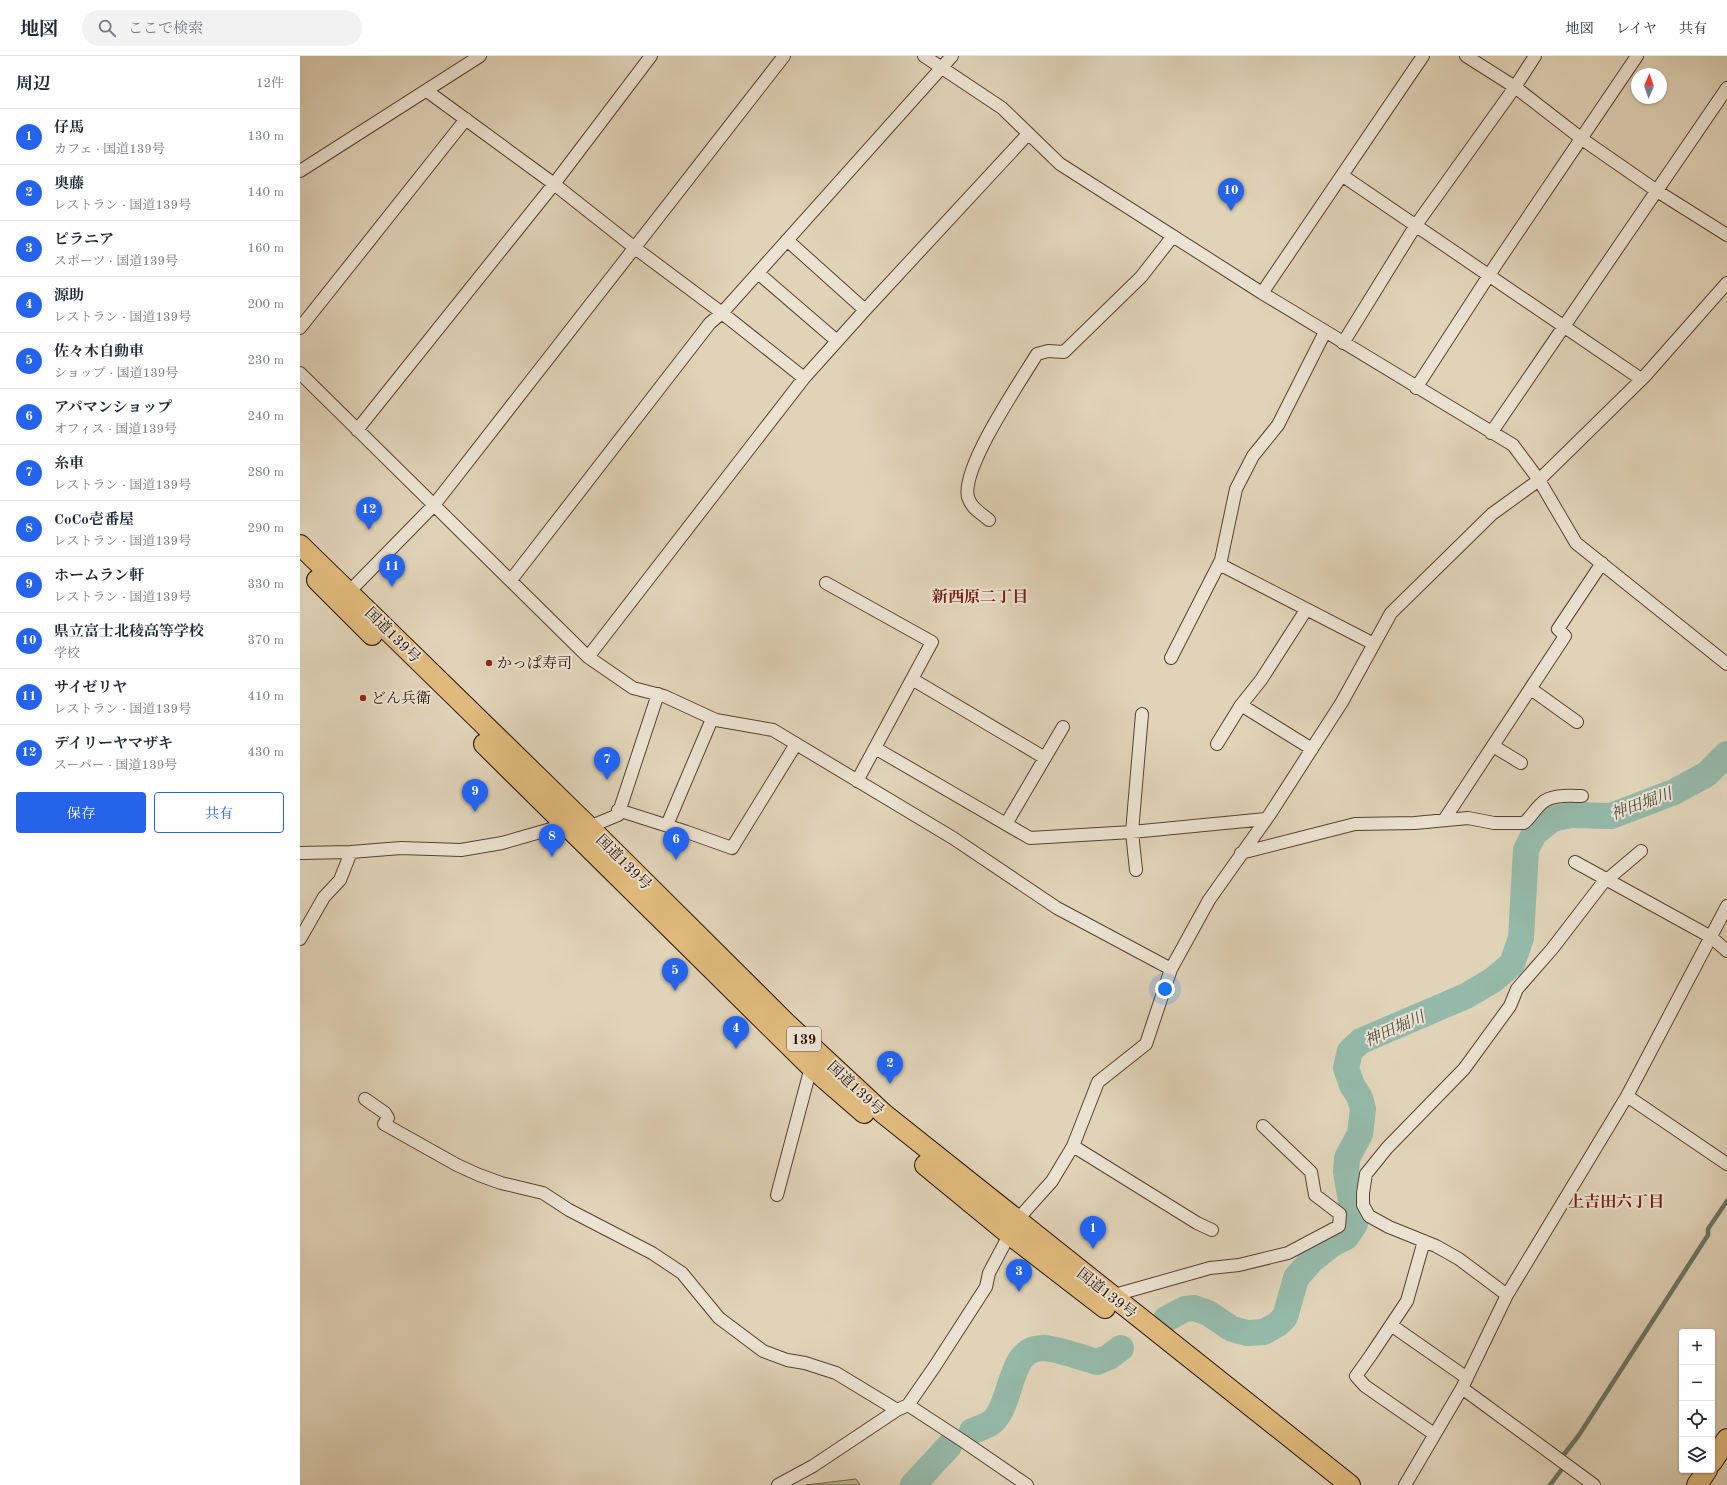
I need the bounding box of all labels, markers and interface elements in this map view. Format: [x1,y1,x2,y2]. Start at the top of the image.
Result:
search box [82,10,362,46]
icon: search [96,17,118,39]
text: 地図 [20,21,58,40]
text: ここで検索 [128,22,203,37]
text: 地図 [1566,22,1594,36]
text: レイヤ [1616,22,1657,36]
text: 共有 [1679,22,1707,36]
north arrow [1631,68,1667,104]
text: 周辺 [16,76,50,93]
text: 12件 [256,77,284,90]
text: 仔馬 [54,121,84,136]
text: 1 [25,130,33,143]
text: 130 m [247,130,284,143]
text: カフェ · 国道139号 [54,143,165,156]
text: 奥藤 [54,177,84,192]
pin: 10 [1218,178,1244,211]
text: 2 [25,186,33,199]
text: 140 m [247,186,284,199]
text: レストラン · 国道139号 [54,199,191,212]
text: ピラニア [54,233,114,248]
text: 3 [25,242,33,255]
text: 160 m [247,242,284,255]
text: スポーツ · 国道139号 [54,255,178,268]
text: 源助 [54,289,84,304]
text: 4 [25,298,33,311]
text: 200 m [247,298,284,311]
text: レストラン · 国道139号 [54,311,191,324]
text: 佐々木自動車 [54,345,144,360]
text: 5 [25,354,33,367]
text: 230 m [247,354,284,367]
text: ショップ · 国道139号 [54,367,178,380]
text: アパマンショップ [54,401,172,416]
text: 6 [25,410,33,423]
text: 240 m [247,410,284,423]
text: オフィス · 国道139号 [54,423,177,436]
text: 糸車 [54,457,84,472]
text: 7 [25,466,33,479]
text: 280 m [247,466,284,479]
text: レストラン · 国道139号 [54,479,191,492]
pin: 12 [356,497,382,530]
text: CoCo壱番屋 [54,513,134,528]
text: 8 [25,522,33,535]
text: 290 m [247,522,284,535]
text: レストラン · 国道139号 [54,535,191,548]
pin: 11 [379,554,405,587]
text: ホームラン軒 [54,569,144,584]
text: 9 [25,578,33,591]
text: 330 m [247,578,284,591]
district label: 新西原二丁目 [931,588,1028,606]
text: レストラン · 国道139号 [54,591,191,604]
street label: 国道139号 [361,604,424,667]
text: 県立富士北稜高等学校 [54,625,204,640]
text: 10 [21,634,37,647]
text: 370 m [247,634,284,647]
text: 学校 [54,647,80,660]
place label: かっぱ寿司 [497,655,572,672]
marker: かっぱ寿司 [484,658,494,668]
text: サイゼリヤ [54,681,127,696]
text: 11 [21,690,37,703]
text: 410 m [247,690,284,703]
place label: どん兵衛 [371,690,431,707]
marker: どん兵衛 [358,693,368,703]
text: レストラン · 国道139号 [54,703,191,716]
text: デイリーヤマザキ [54,737,173,752]
text: 12 [21,746,37,759]
text: 430 m [247,746,284,759]
pin: 7 [594,747,620,780]
text: スーパー · 国道139号 [54,759,177,772]
pin: 9 [462,779,488,812]
water label: 神田堀川 [1608,784,1676,823]
button: 保存 [16,792,146,833]
button: 共有 [154,792,284,833]
pin: 8 [539,824,565,857]
pin: 6 [663,827,689,860]
street label: 国道139号 [592,831,655,894]
pin: 5 [662,958,688,991]
your location [1155,979,1175,999]
water label: 神田堀川 [1362,1007,1429,1050]
pin: 4 [723,1016,749,1049]
road number: 139 [787,1027,821,1051]
pin: 2 [877,1051,903,1084]
street label: 国道139号 [824,1058,887,1119]
district label: 上吉田六丁目 [1568,1193,1664,1211]
pin: 1 [1080,1216,1106,1249]
pin: 3 [1006,1259,1032,1292]
street label: 国道139号 [1073,1265,1140,1322]
map controls [1679,1329,1715,1473]
button: + [1679,1329,1715,1365]
button: − [1679,1365,1715,1401]
button: locate [1679,1401,1715,1437]
button: layers [1679,1437,1715,1473]

